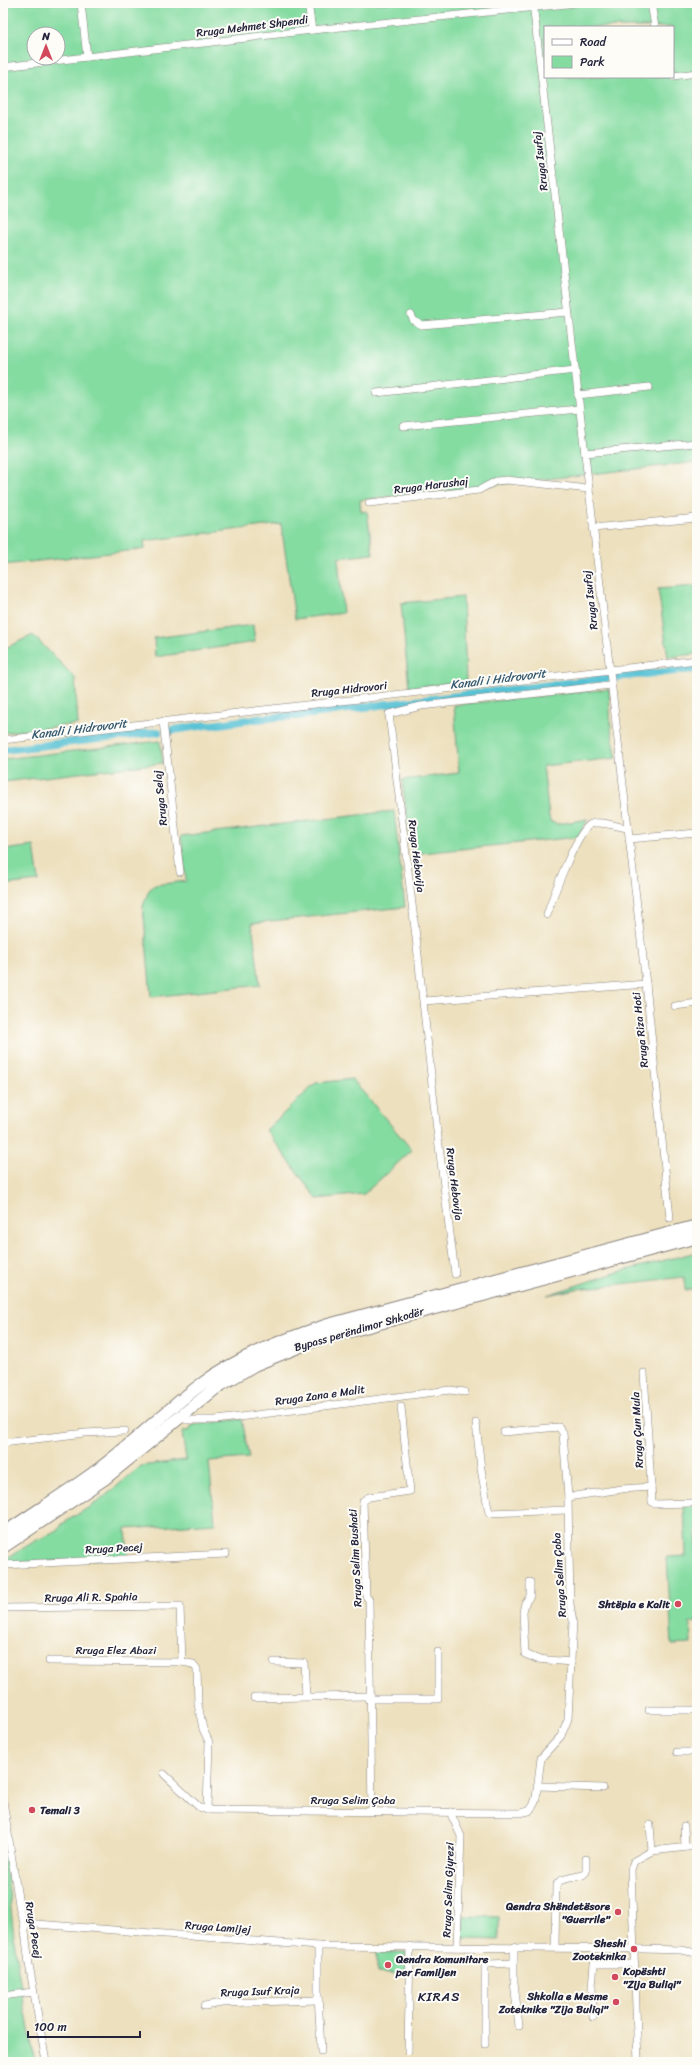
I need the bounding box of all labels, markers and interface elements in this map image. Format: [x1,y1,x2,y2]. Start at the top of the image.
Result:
street label: Rruga Mehmet Shpendi [195,10,310,43]
north arrow [26,26,66,66]
legend [544,26,674,78]
text: N [41,27,50,46]
text: Road [580,31,607,53]
text: Park [580,51,605,73]
street label: Rruga Isufaj [527,130,554,192]
street label: Rruga Harushaj [393,471,470,499]
street label: Rruga Isufaj [577,569,604,631]
water label: Kanali i Hidrovorit [449,662,549,696]
street label: Rruga Hidrovori [310,676,389,703]
water label: Kanali i Hidrovorit [30,712,130,746]
street label: Rruga Selaj [148,769,173,827]
street label: Rruga Hebovija [403,819,430,894]
street label: Rruga Riza Hoti [627,990,654,1069]
street label: Rruga Hebovija [441,1147,468,1222]
street label: Bypass perëndimor Shkodër [292,1301,428,1357]
street label: Rruga Zana e Malit [274,1380,366,1411]
street label: Rruga Çun Mula [626,1391,649,1468]
street label: Rruga Selim Bushati [343,1508,368,1607]
street label: Rruga Selim Çoba [547,1532,572,1618]
street label: Rruga Pecej [85,1537,144,1559]
street label: Rruga Ali R. Spahia [45,1587,138,1608]
place label: Shtëpia e Kalit [597,1595,670,1614]
marker: Shtëpia e Kalit [673,1599,683,1609]
street label: Rruga Elez Abazi [76,1641,157,1660]
street label: Rruga Selim Çoba [311,1791,396,1810]
place label: Temali 3 [40,1801,81,1820]
marker: Temali 3 [27,1805,37,1815]
street label: Rruga Selim Gjyrezi [437,1841,460,1938]
place label: Qendra Shëndetësore "Guerrile" [505,1897,611,1929]
street label: Rruga Pecej [20,1900,47,1960]
marker: Qendra Shëndetësore "Guerrile" [613,1907,623,1917]
street label: Rruga Lamijej [184,1916,252,1939]
place label: Sheshi Zooteknika [572,1934,627,1966]
marker: Sheshi Zooteknika [629,1944,639,1954]
place label: Qendra Komunitare per Familjen [395,1950,489,1982]
marker: Qendra Komunitare per Familjen [383,1960,393,1970]
place label: Kopështi "Zija Buliqi" [622,1962,682,1994]
marker: Kopështi "Zija Buliqi" [610,1972,620,1982]
street label: Rruga Isuf Kraja [220,1981,300,2002]
district label: KIRAS [418,1985,460,2008]
place label: Shkolla e Mesme Zoteknike "Zija Buliqi" [498,1987,609,2019]
marker: Shkolla e Mesme Zoteknike "Zija Buliqi" [611,1997,621,2007]
scale bar [28,2013,140,2039]
text: 100 m [34,2016,67,2038]

